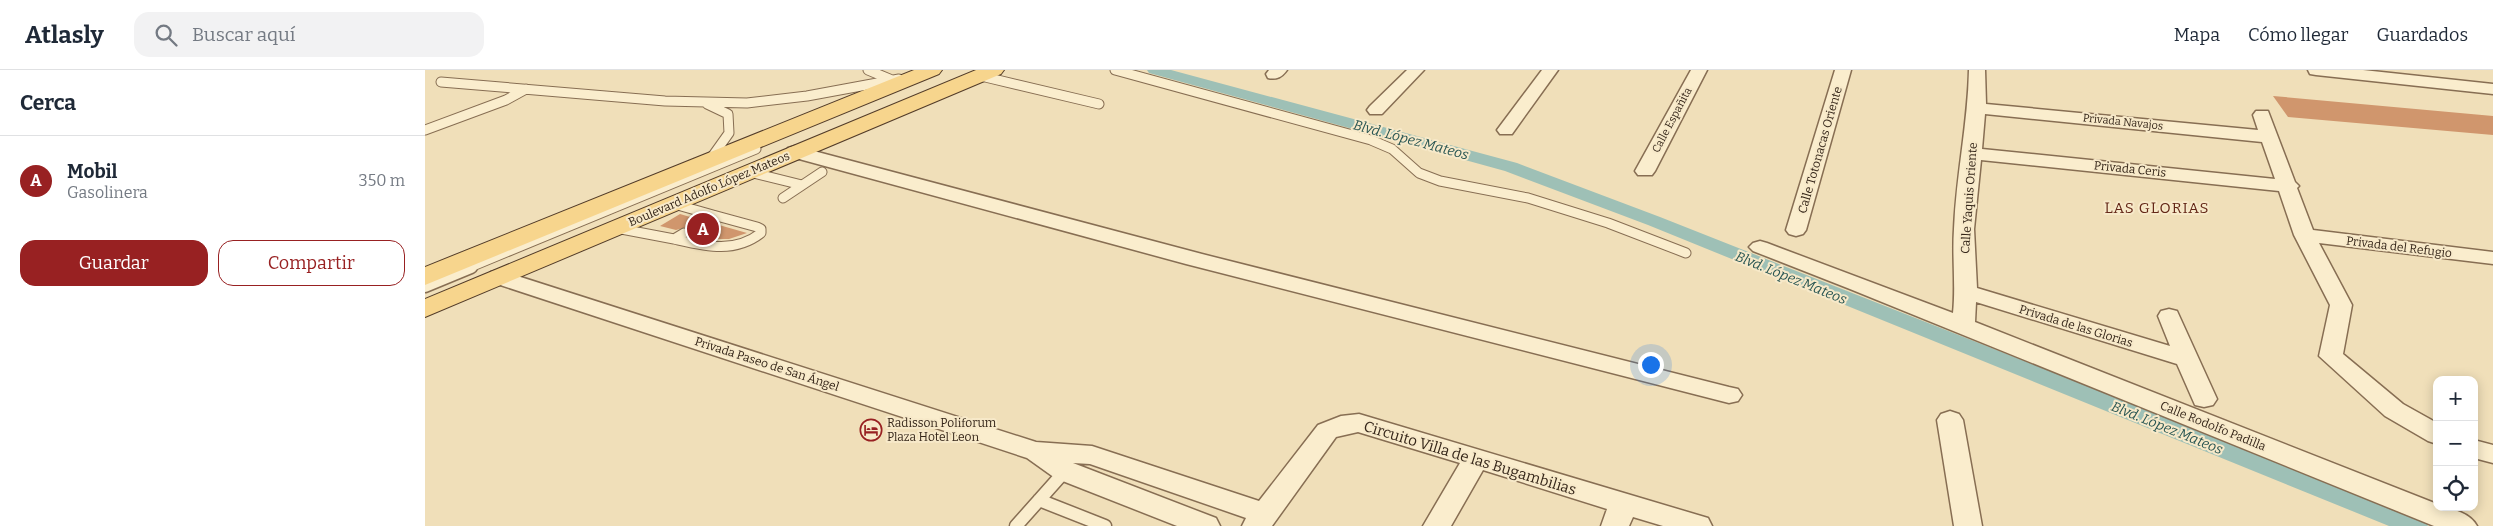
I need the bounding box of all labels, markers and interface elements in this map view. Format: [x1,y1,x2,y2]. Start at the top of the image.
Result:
search box [134,12,484,57]
text: Atlasly [25,21,104,49]
icon: search [152,21,180,49]
text: Buscar aquí [192,23,296,46]
text: Mapa [2174,24,2220,46]
text: Cómo llegar [2248,24,2349,46]
text: Guardados [2377,24,2468,46]
street label: Calle Españita [1649,85,1695,155]
street label: Calle Totonacas Oriente [1795,85,1845,215]
text: Cerca [20,90,76,116]
street label: Privada Navajos [2082,111,2164,133]
water label: Blvd. López Mateos [1351,116,1471,164]
street label: Calle Yaquis Oriente [1958,142,1980,254]
street label: Boulevard Adolfo López Mateos [626,148,792,230]
street label: Privada Ceris [2093,158,2167,180]
text: Mobil [67,160,118,183]
text: A [30,171,42,190]
text: 350 m [359,171,405,190]
text: Gasolinera [67,183,148,202]
district label: LAS GLORIAS [2104,199,2210,217]
pin: A [687,210,719,248]
street label: Privada del Refugio [2345,234,2453,260]
button: Guardar [20,240,208,286]
button: Compartir [218,240,405,286]
water label: Blvd. López Mateos [1733,248,1850,308]
street label: Privada de las Glorias [2017,302,2135,350]
street label: Privada Paseo de San Ángel [693,333,842,394]
your location [1638,352,1664,378]
map controls [2433,376,2478,511]
button: + [2433,376,2478,421]
water label: Blvd. López Mateos [2109,398,2226,458]
street label: Calle Rodolfo Padilla [2158,398,2268,454]
place label: Radisson Poliforum Plaza Hotel Leon [887,416,997,444]
street label: Circuito Villa de las Bugambilias [1362,417,1578,499]
hotel icon: Radisson Poliforum Plaza Hotel Leon [859,418,883,442]
button: − [2433,421,2478,466]
button: locate [2433,466,2478,511]

